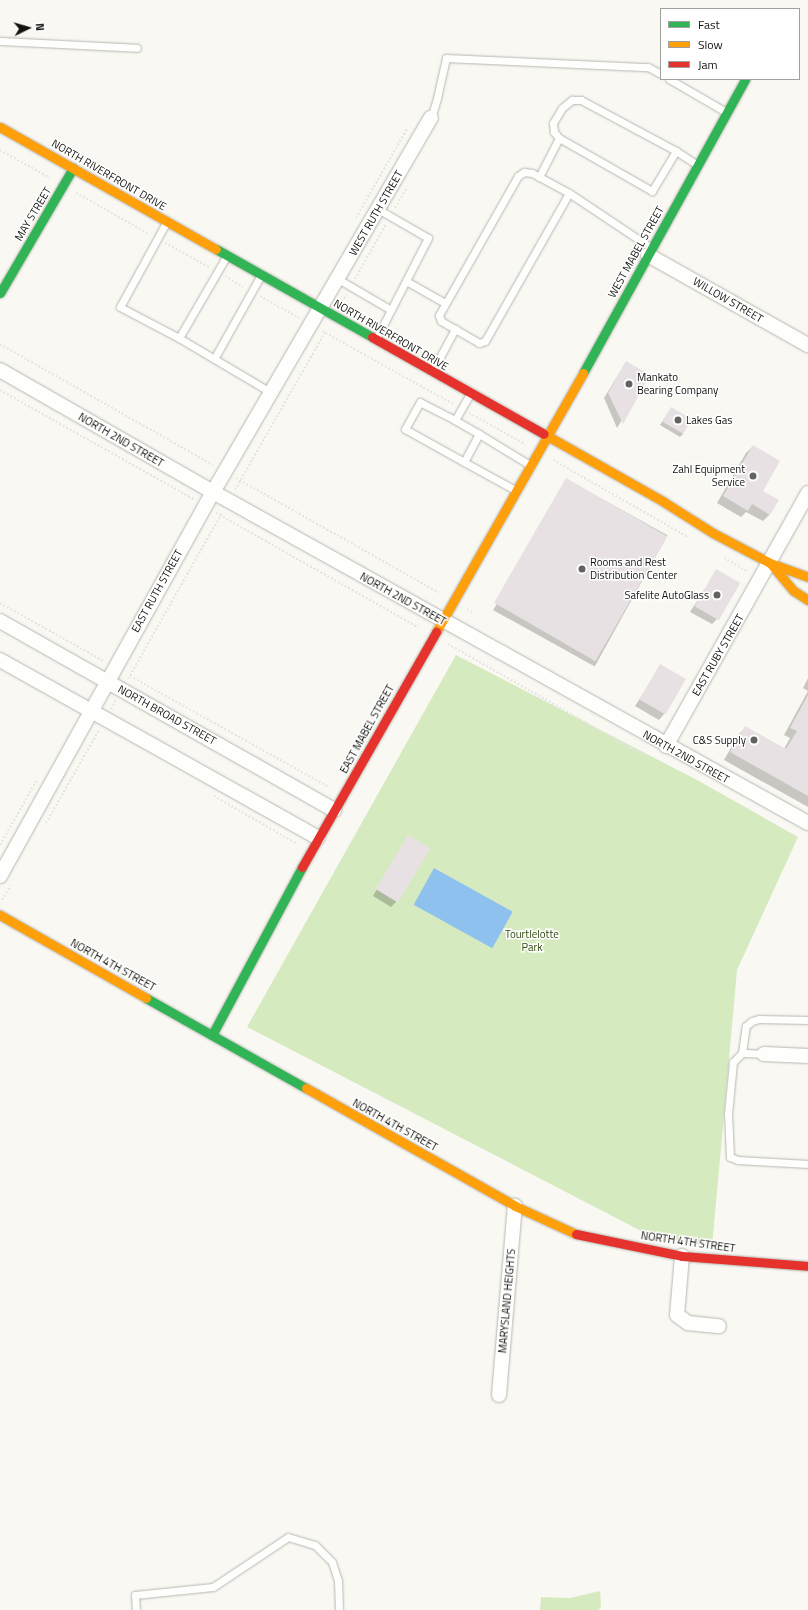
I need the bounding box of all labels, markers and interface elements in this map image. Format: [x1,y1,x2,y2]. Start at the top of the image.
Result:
north arrow [8,8,48,48]
legend [660,8,800,80]
text: Fast [698,15,720,34]
text: N [32,22,48,31]
text: Slow [698,35,723,54]
text: Jam [698,55,718,74]
street label: NORTH RIVERFRONT DRIVE [49,137,169,213]
street label: WEST RUTH STREET [346,168,406,258]
street label: MAY STREET [12,185,54,243]
street label: WEST MABEL STREET [605,204,667,300]
street label: WILLOW STREET [691,275,765,325]
street label: NORTH RIVERFRONT DRIVE [331,297,451,373]
place label: Mankato Bearing Company [637,371,718,397]
marker: Mankato Bearing Company [624,379,634,389]
street label: NORTH 2ND STREET [76,410,166,470]
place label: Lakes Gas [686,413,732,427]
marker: Lakes Gas [673,415,683,425]
place label: Zahl Equipment Service [672,463,745,489]
marker: Zahl Equipment Service [748,471,758,481]
street label: EAST RUTH STREET [129,547,185,635]
place label: Rooms and Rest Distribution Center [590,556,677,582]
marker: Rooms and Rest Distribution Center [577,564,587,574]
street label: NORTH 2ND STREET [358,570,448,628]
place label: Safelite AutoGlass [625,588,709,602]
marker: Safelite AutoGlass [712,590,722,600]
street label: EAST RUBY STREET [689,612,747,698]
street label: EAST MABEL STREET [337,682,397,776]
street label: NORTH BROAD STREET [116,683,218,747]
street label: NORTH 2ND STREET [641,728,731,786]
place label: C&S Supply [693,733,746,747]
marker: C&S Supply [749,735,759,745]
park label: Tourtlelotte Park [505,928,559,954]
street label: NORTH 4TH STREET [68,936,158,994]
street label: NORTH 4TH STREET [350,1096,440,1154]
street label: NORTH 4TH STREET [640,1229,736,1255]
street label: MARYSLAND HEIGHTS [496,1248,518,1354]

